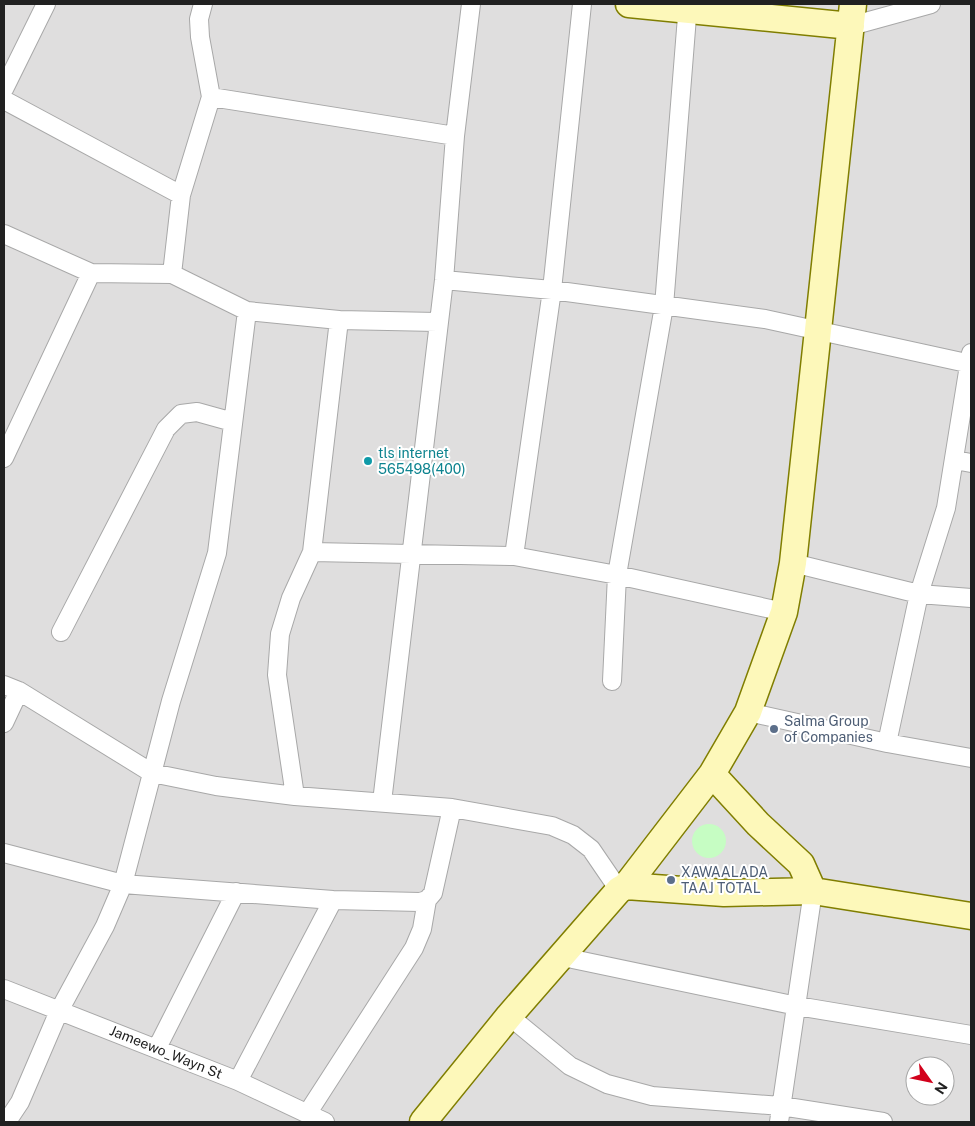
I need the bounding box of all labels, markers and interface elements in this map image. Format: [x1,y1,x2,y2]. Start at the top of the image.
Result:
place label: tls internet 565498(400) [378,445,466,477]
marker: tls internet 565498(400) [362,455,374,467]
place label: Salma Group of Companies [784,713,873,745]
marker: Salma Group of Companies [768,723,780,735]
place label: XAWAALADA TAAJ TOTAL [681,864,768,896]
marker: XAWAALADA TAAJ TOTAL [665,874,677,886]
street label: Jameewo_Wayn St [107,1022,225,1082]
north arrow [905,1056,955,1106]
text: N [931,1079,951,1097]

